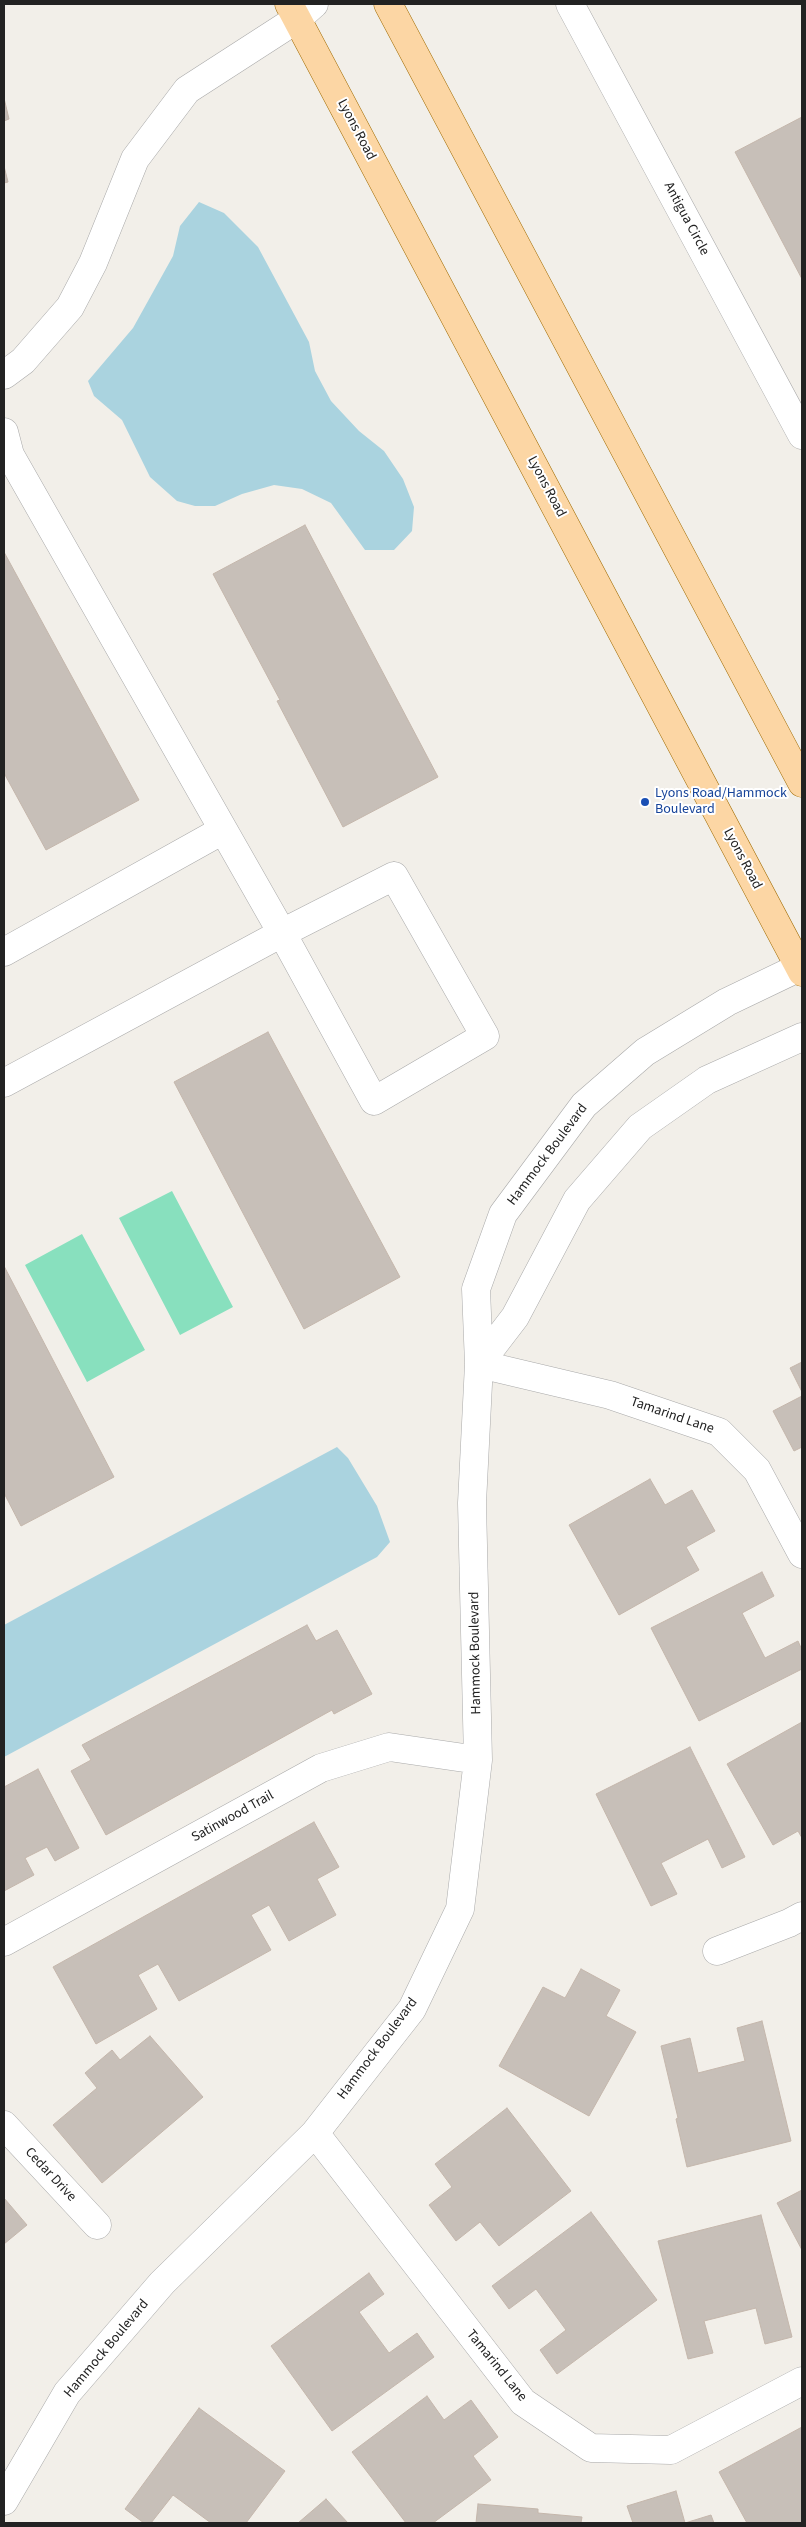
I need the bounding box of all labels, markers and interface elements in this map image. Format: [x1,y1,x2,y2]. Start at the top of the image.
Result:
street label: Lyons Road [333,97,379,163]
street label: Antigua Circle [660,179,712,259]
street label: Lyons Road [523,454,569,520]
place label: Lyons Road/Hammock Boulevard [655,786,787,819]
marker: Lyons Road/Hammock Boulevard [639,796,651,808]
street label: Lyons Road [719,826,765,892]
street label: Hammock Boulevard [504,1101,592,1209]
street label: Tamarind Lane [628,1394,716,1438]
street label: Hammock Boulevard [467,1591,485,1715]
street label: Satinwood Trail [189,1788,277,1846]
street label: Hammock Boulevard [334,1995,422,2103]
street label: Cedar Drive [21,2144,79,2206]
street label: Hammock Boulevard [61,2297,153,2401]
street label: Tamarind Lane [462,2327,530,2405]

